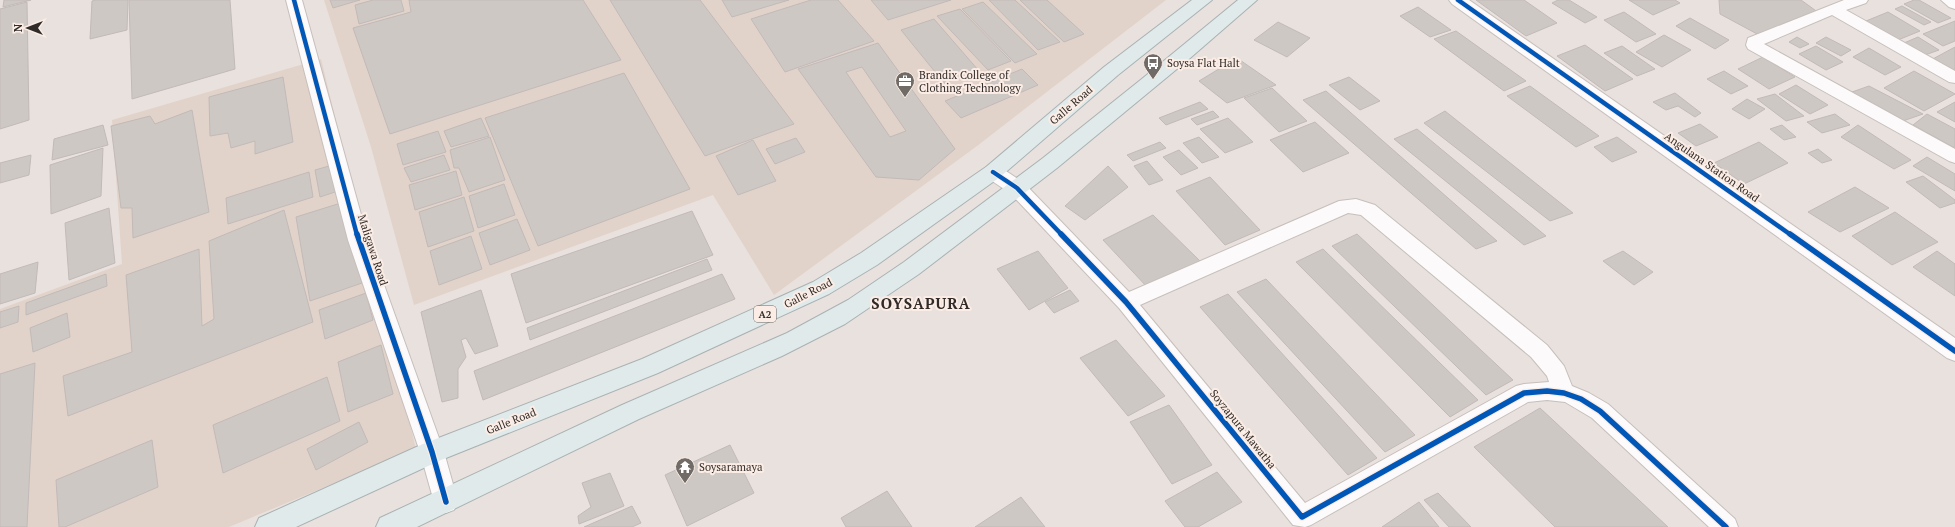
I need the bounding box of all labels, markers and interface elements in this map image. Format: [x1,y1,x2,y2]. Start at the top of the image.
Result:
north arrow [8,8,48,48]
text: N [11,23,25,32]
bus stop icon: Soysa Flat Halt [1142,52,1164,80]
place label: Soysa Flat Halt [1167,56,1240,70]
place label: Brandix College of Clothing Technology [919,68,1021,95]
office icon: Brandix College of Clothing Technology [894,70,916,98]
street label: Galle Road [1047,82,1095,128]
street label: Angulana Station Road [1662,129,1762,205]
street label: Maligawa Road [355,213,391,287]
street label: Galle Road [781,275,835,311]
district label: SOYSAPURA [871,293,971,313]
road number: A2 [754,306,776,322]
street label: Soyzapura Mawatha [1207,387,1279,472]
street label: Galle Road [484,405,538,437]
temple icon: Soysaramaya [674,456,696,484]
place label: Soysaramaya [699,460,763,474]

